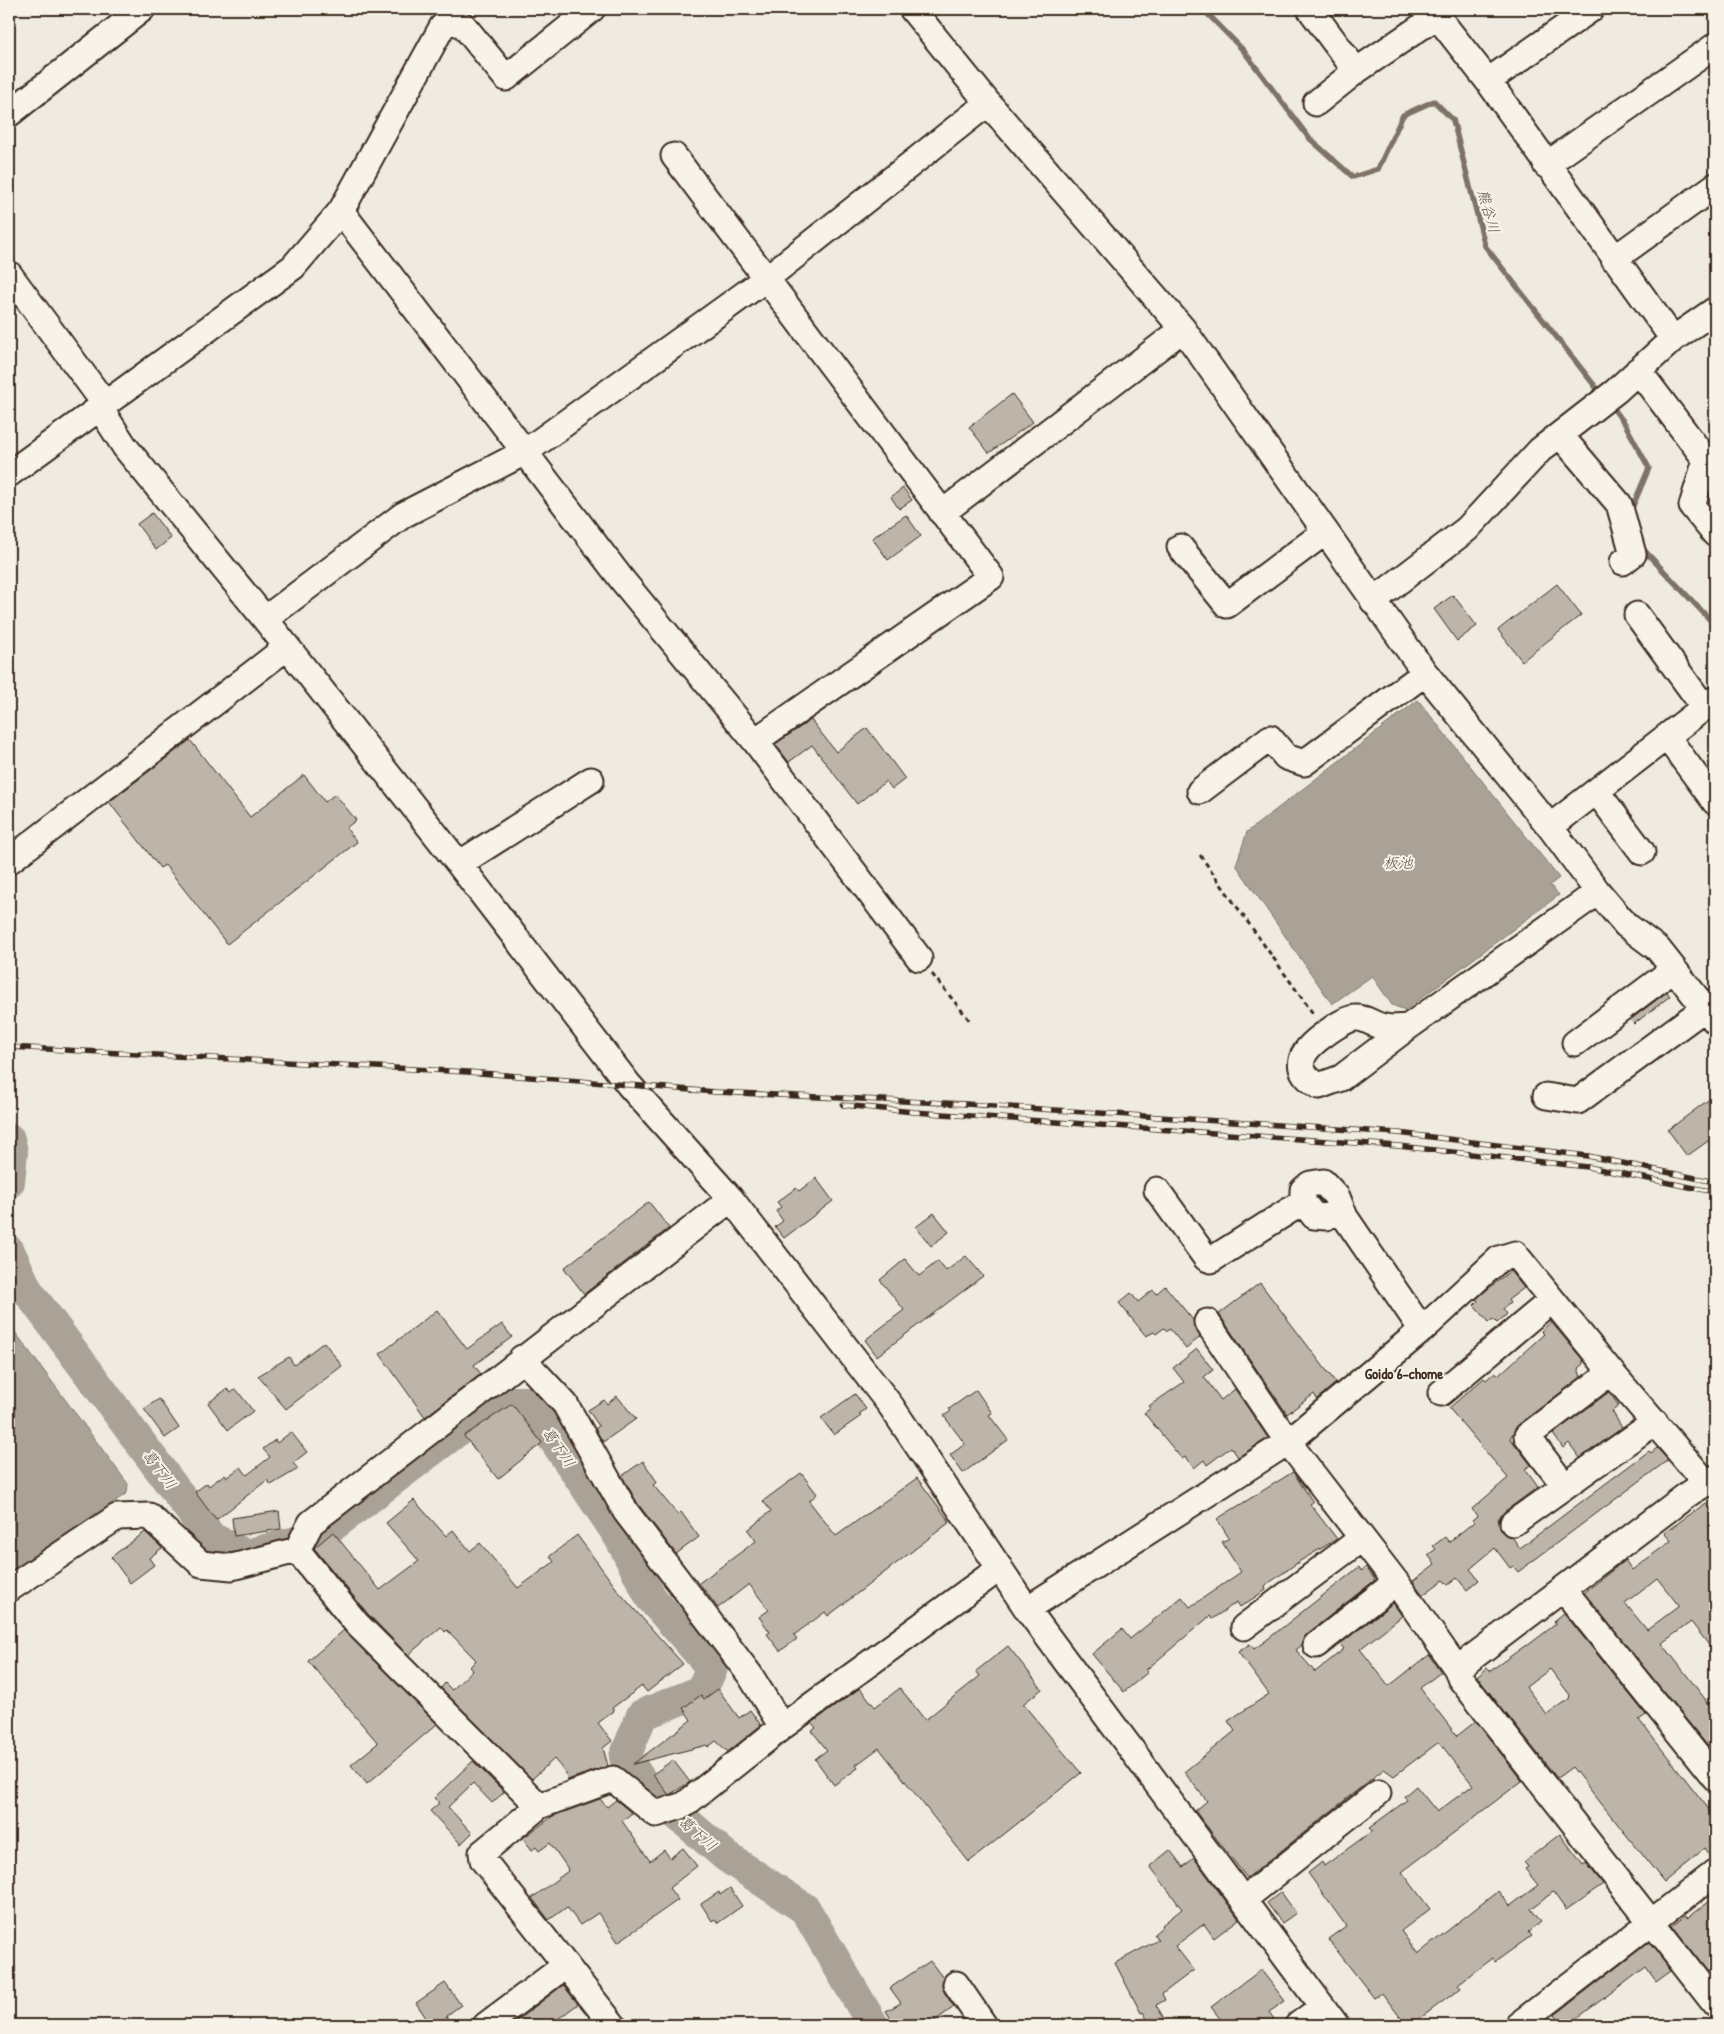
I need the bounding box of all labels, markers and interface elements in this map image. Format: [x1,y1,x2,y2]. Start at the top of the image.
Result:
water label: 熊谷川 [1473,187,1505,235]
water label: 板池 [1383,852,1414,873]
district label: Goido 6-chome [1365,1363,1443,1384]
water label: 葛下川 [538,1422,580,1472]
water label: 葛下川 [138,1445,182,1493]
water label: 葛下川 [674,1810,722,1856]

